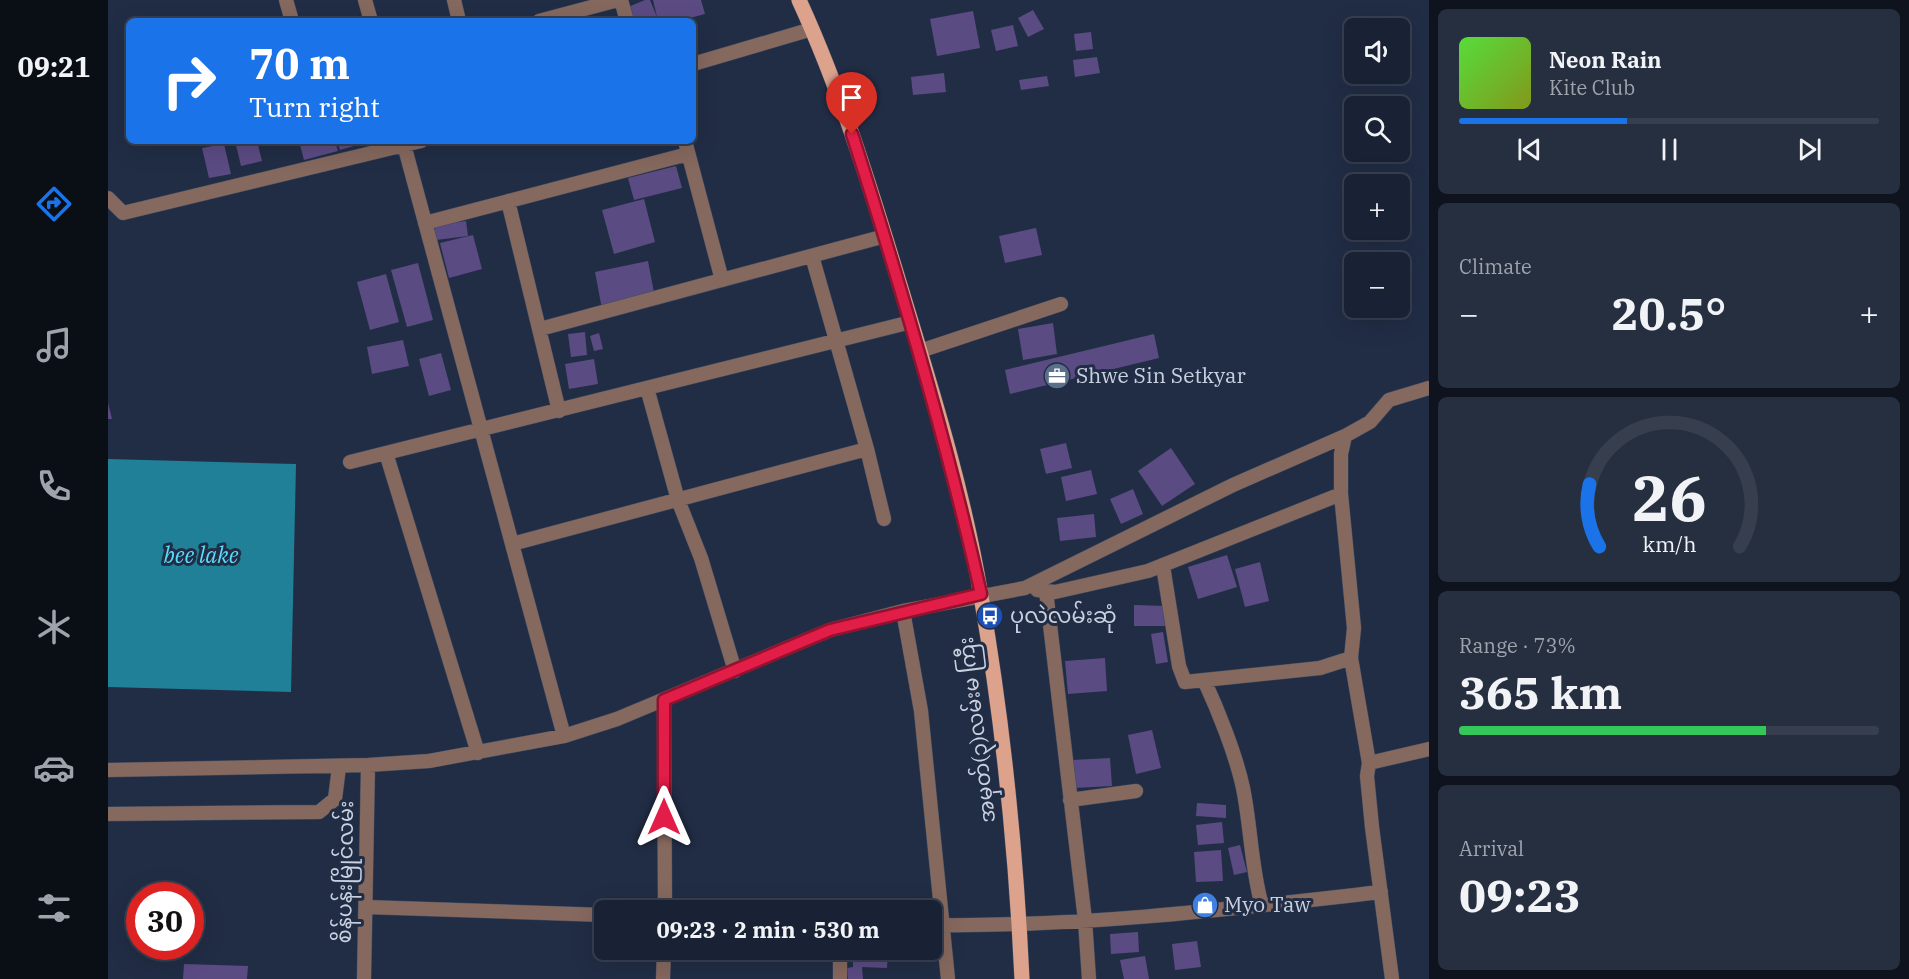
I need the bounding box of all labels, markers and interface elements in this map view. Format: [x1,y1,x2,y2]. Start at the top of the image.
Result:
map controls [1344,18,1410,318]
button: sound [1344,18,1410,84]
text: 70 m [249,36,350,91]
icon: right [150,42,228,120]
text: Neon Rain [1549,45,1662,74]
text: 09:21 [18,49,90,84]
pin [826,72,877,134]
text: Kite Club [1549,74,1635,101]
icon: arrive [835,81,868,114]
text: Turn right [249,89,380,124]
button: search [1344,96,1410,162]
icon: previous [1513,133,1546,166]
icon: pause [1653,133,1686,166]
icon: next [1793,133,1826,166]
button: + [1344,174,1410,240]
icon: directions [33,183,75,225]
button: − [1344,252,1410,318]
text: Climate [1459,253,1532,280]
text: 20.5° [1612,284,1726,342]
text: − [1459,292,1479,335]
text: + [1859,292,1879,335]
icon: music [33,324,75,366]
office icon: Shwe Sin Setkyar [1042,361,1072,391]
place label: Shwe Sin Setkyar [1076,361,1246,389]
text: 26 [1632,457,1706,538]
icon: phone [33,465,75,507]
text: km/h [1642,530,1696,558]
water label: bee lake [163,540,239,569]
place label: ပုလဲလမ်းဆုံ [1010,600,1117,633]
bus stop icon: ပုလဲလမ်းဆုံ [975,601,1005,631]
icon: climate [33,606,75,648]
text: Range · 73% [1459,632,1576,659]
street label: အမှတ်(၃)လမ်းမ ကြီး [950,635,1005,825]
text: 365 km [1459,663,1622,721]
icon: car [33,747,75,789]
position arrow [632,785,696,849]
street label: စိန်ပန်းမြိုင်လမ်း [328,800,363,944]
text: Arrival [1459,835,1524,862]
text: 09:23 [1459,866,1581,924]
speed limit sign: 30 [126,882,204,960]
icon: filters [33,887,75,929]
shop icon: Myo Taw [1190,890,1220,920]
place label: Myo Taw [1224,890,1311,918]
text: 09:23 · 2 min · 530 m [656,915,880,944]

